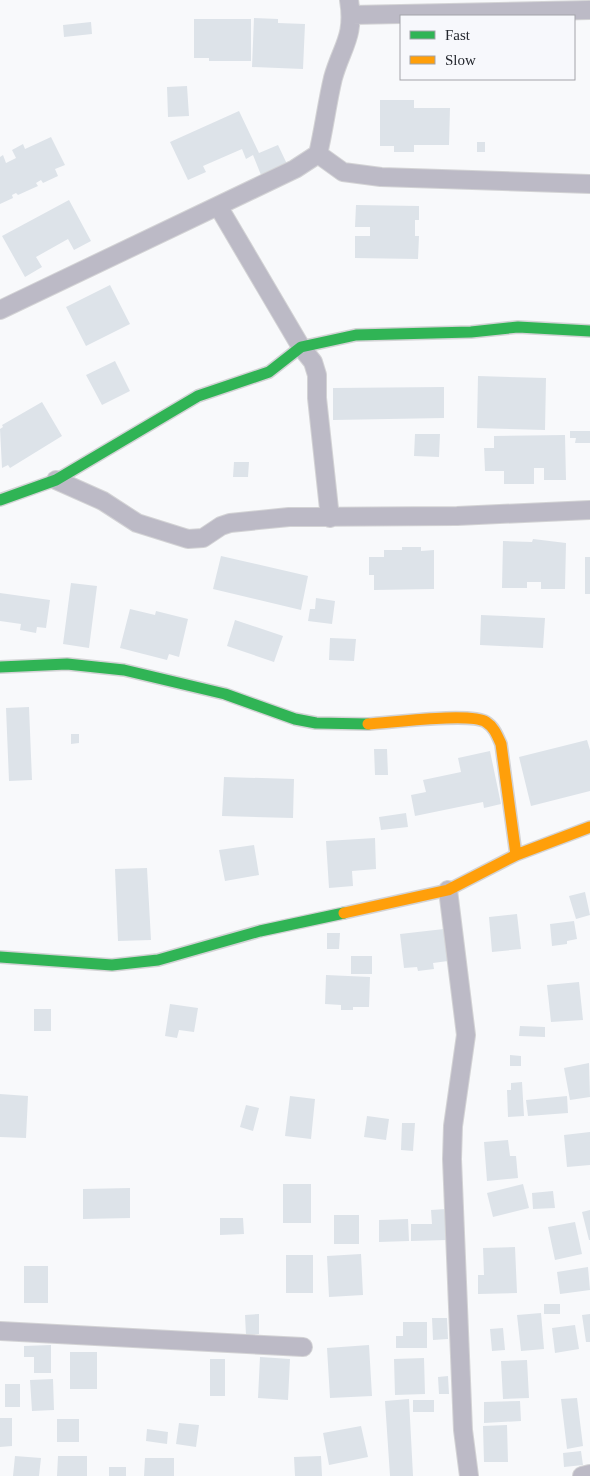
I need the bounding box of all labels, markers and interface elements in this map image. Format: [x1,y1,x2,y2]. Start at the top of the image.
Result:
legend [400,15,575,80]
text: Fast [445,27,471,43]
text: Slow [445,52,476,68]

